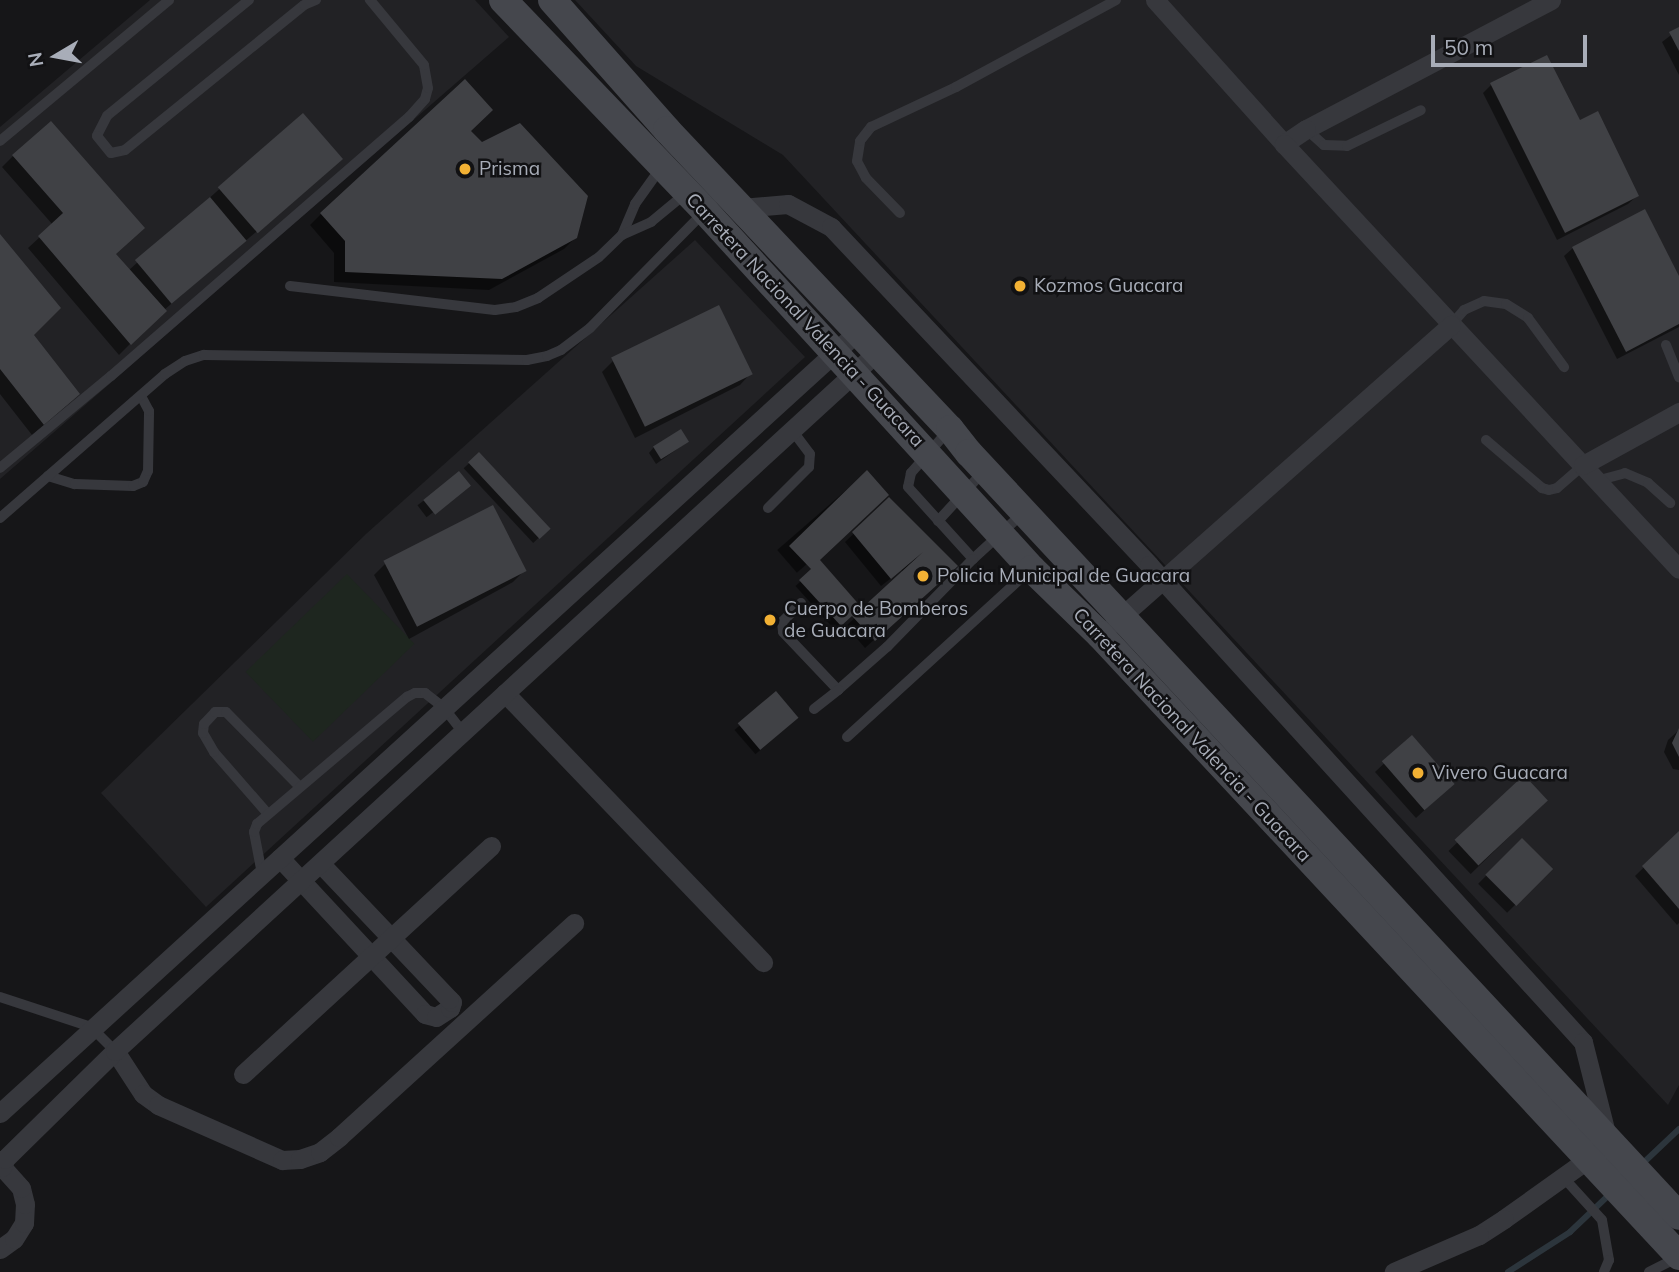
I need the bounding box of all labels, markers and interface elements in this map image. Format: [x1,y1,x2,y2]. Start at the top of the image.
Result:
north arrow [21,21,91,91]
scale bar [1434,21,1590,65]
text: 50 m [1444,34,1493,60]
text: N [22,50,48,69]
place label: Prisma [479,158,540,180]
marker: Prisma [457,161,473,177]
street label: Carretera Nacional Valencia - Guacara [681,188,929,452]
place label: Kozmos Guacara [1034,275,1184,297]
marker: Kozmos Guacara [1012,278,1028,294]
place label: Policia Municipal de Guacara [937,565,1190,587]
marker: Policia Municipal de Guacara [915,568,931,584]
place label: Cuerpo de Bomberos de Guacara [784,598,968,642]
street label: Carretera Nacional Valencia - Guacara [1068,603,1316,867]
marker: Cuerpo de Bomberos de Guacara [762,612,778,628]
place label: Vivero Guacara [1432,762,1568,784]
marker: Vivero Guacara [1410,765,1426,781]

